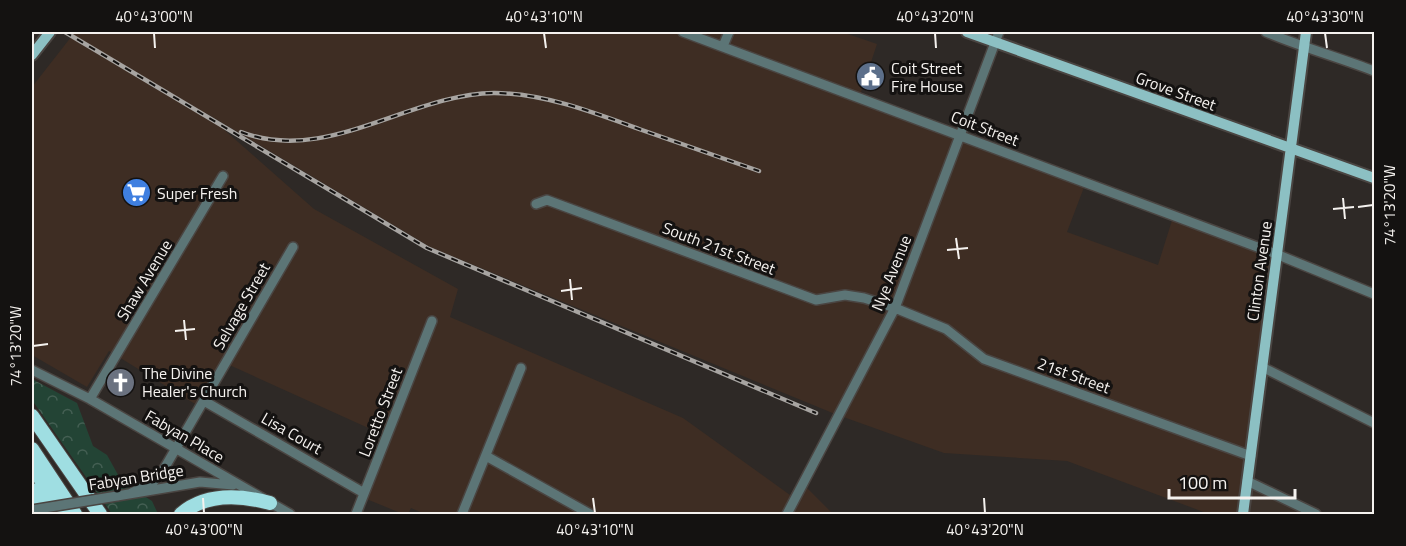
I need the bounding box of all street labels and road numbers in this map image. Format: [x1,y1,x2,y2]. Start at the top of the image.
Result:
street label: Grove Street [1132,65,1220,117]
street label: Coit Street [948,104,1023,152]
street label: South 21st Street [659,215,779,281]
street label: Clinton Avenue [1240,219,1278,323]
street label: Nye Avenue [865,231,917,315]
street label: Shaw Avenue [110,235,178,325]
street label: Selvage Street [206,258,276,354]
street label: 21st Street [1034,351,1114,399]
street label: Loretto Street [352,364,408,460]
street label: Fabyan Place [141,404,229,468]
street label: Lisa Court [257,406,327,460]
street label: Fabyan Bridge [87,458,185,496]

